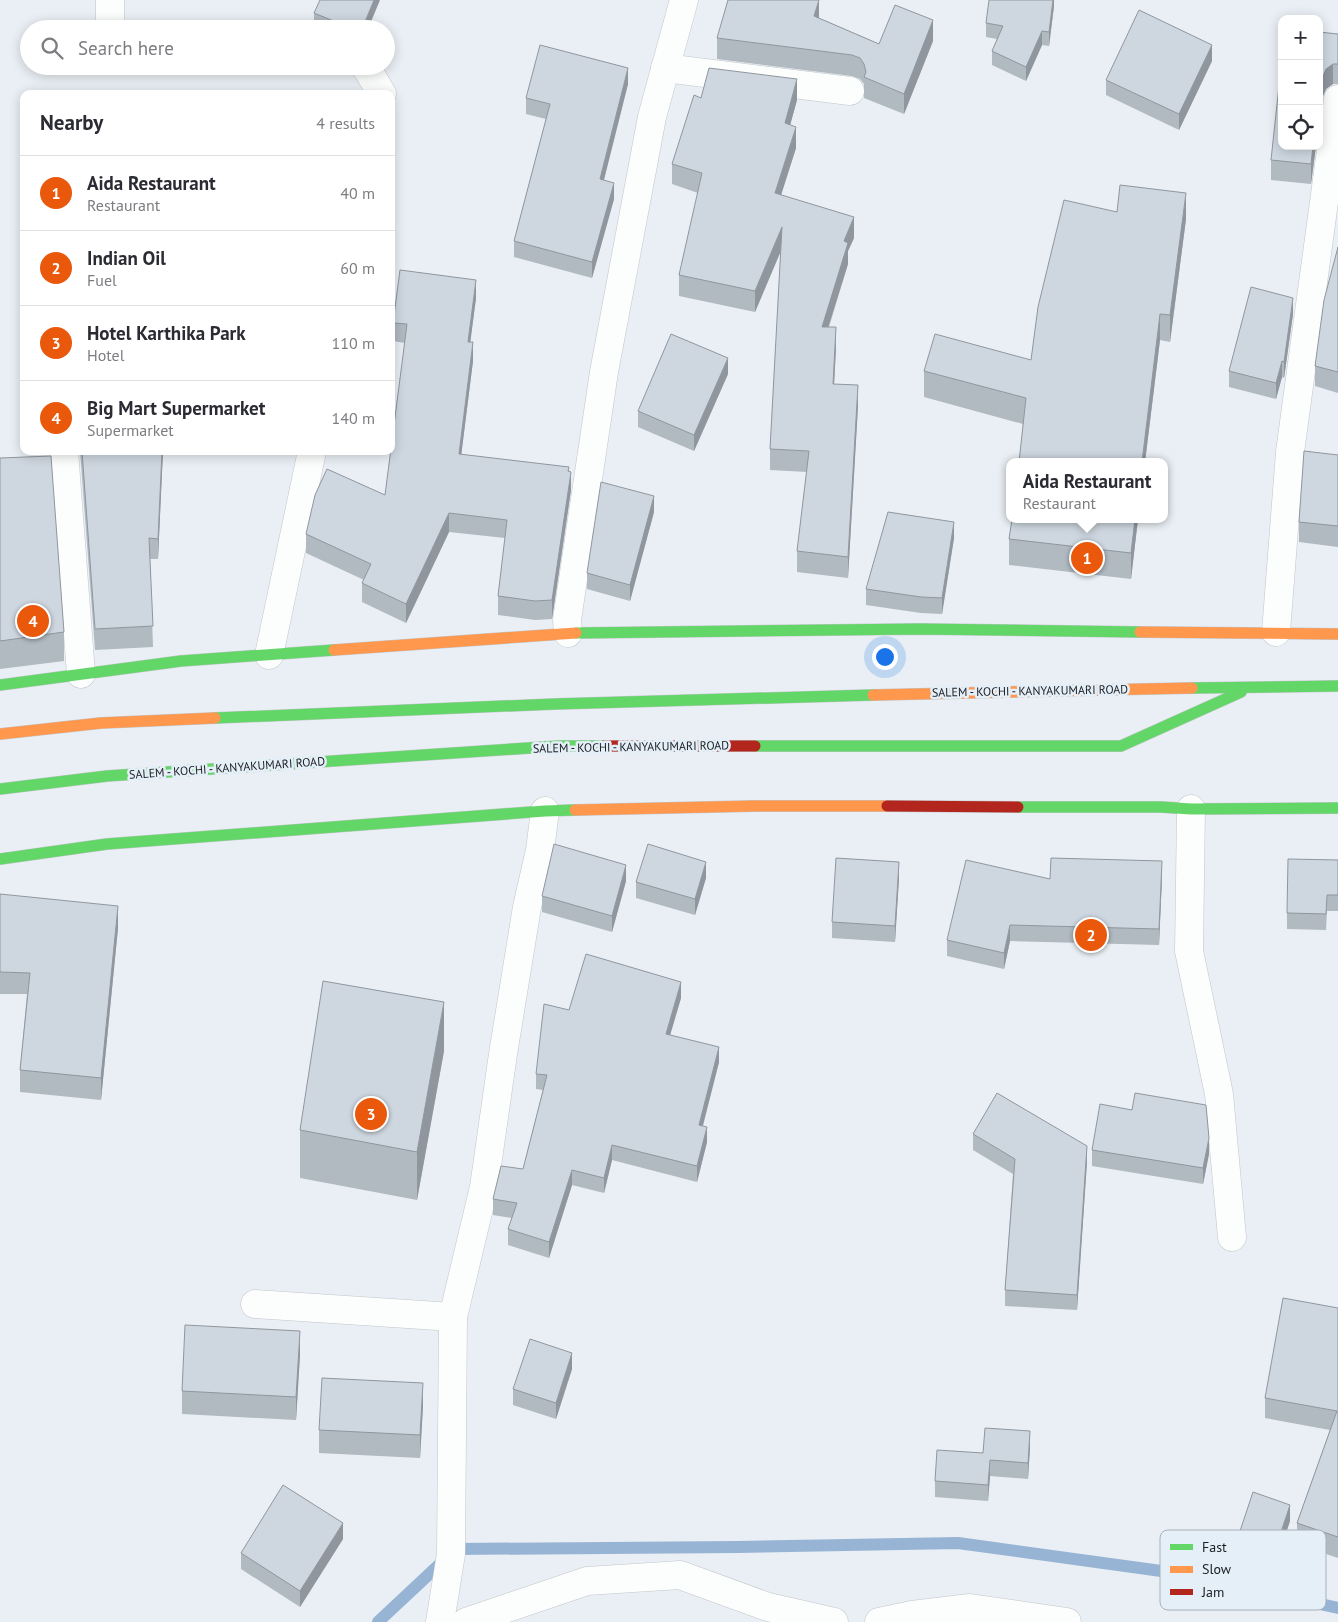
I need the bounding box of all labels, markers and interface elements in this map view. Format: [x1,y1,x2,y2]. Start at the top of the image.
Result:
map controls [1278,15,1323,150]
button: + [1278,15,1323,60]
search box [20,20,395,75]
icon: search [38,34,66,62]
text: Search here [78,36,174,60]
button: − [1278,60,1323,105]
button: locate [1278,105,1323,150]
text: Nearby [40,109,103,136]
text: 4 results [316,113,375,133]
text: Aida Restaurant [87,171,216,195]
text: 1 [51,183,61,203]
text: 40 m [340,183,375,203]
text: Restaurant [87,195,160,215]
text: Indian Oil [87,246,166,270]
text: 2 [51,258,61,278]
text: 60 m [340,258,375,278]
text: Fuel [87,270,117,290]
text: Hotel Karthika Park [87,321,246,345]
text: 3 [51,333,61,353]
text: 110 m [332,333,375,353]
text: Hotel [87,345,124,365]
text: Big Mart Supermarket [87,396,265,420]
text: 4 [51,408,61,428]
text: 140 m [332,408,375,428]
text: Supermarket [87,420,174,440]
popup [1006,458,1168,523]
text: Aida Restaurant [1023,469,1151,493]
text: Restaurant [1023,493,1096,513]
pin: 1 [1071,539,1103,577]
pin: 4 [17,602,49,640]
your location [872,644,898,670]
street label: SALEM - KOCHI - KANYAKUMARI ROAD [932,681,1128,700]
street label: SALEM - KOCHI - KANYAKUMARI ROAD [533,737,729,756]
street label: SALEM - KOCHI - KANYAKUMARI ROAD [129,753,326,782]
pin: 2 [1075,916,1107,954]
pin: 3 [355,1095,387,1133]
legend [1160,1530,1326,1610]
text: Fast [1202,1538,1227,1556]
text: Slow [1202,1560,1232,1578]
text: Jam [1201,1583,1224,1601]

